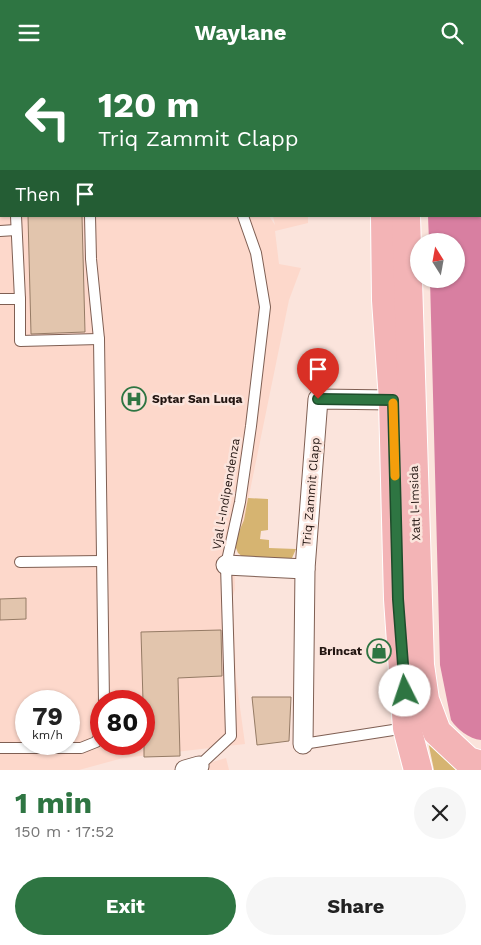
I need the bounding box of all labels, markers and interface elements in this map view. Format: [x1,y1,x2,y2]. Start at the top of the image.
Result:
icon: menu [15,19,43,47]
icon: search [438,19,466,47]
text: Waylane [195,20,286,45]
text: 120 m [98,84,199,126]
icon: left [15,85,80,150]
text: Triq Zammit Clapp [98,126,299,151]
icon: arrive [71,180,99,208]
text: Then [15,183,61,206]
north arrow [410,233,465,287]
map controls [410,233,465,288]
pin [297,348,339,399]
icon: arrive [304,355,332,383]
hospital icon: Sptar San Luqa [121,386,147,412]
place label: Sptar San Luqa [152,392,243,406]
street label: Vjal l-Indipendenza [209,437,243,551]
street label: Triq Zammit Clapp [299,437,323,547]
street label: Xatt l-Imsida [407,465,423,541]
shop icon: Brincat [366,638,392,664]
place label: Brincat [319,644,363,658]
position arrow [378,664,430,716]
speed limit sign: 80 [90,690,155,755]
text: 79 [32,702,63,731]
text: km/h [32,728,63,742]
text: 1 min [15,785,92,820]
button: close [414,787,466,839]
text: 150 m · 17:52 [15,822,114,841]
button: Exit [15,877,236,935]
button: Share [246,877,466,935]

